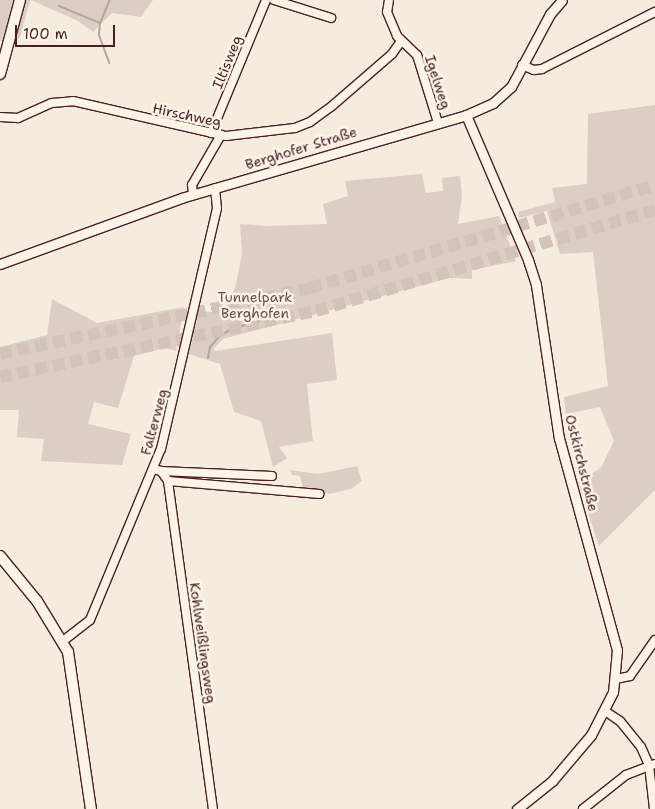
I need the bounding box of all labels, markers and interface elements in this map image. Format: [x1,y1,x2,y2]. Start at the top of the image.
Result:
scale bar [18,15,118,47]
text: 100 m [23,24,68,44]
street label: Iltisweg [209,33,245,91]
street label: Igelweg [421,53,455,111]
street label: Hirschweg [151,99,223,131]
street label: Berghofer Straße [243,123,359,173]
park label: Tunnelpark Berghofen [218,289,292,322]
street label: Falterweg [137,387,171,457]
street label: Ostkirchstraße [562,413,602,513]
street label: Kohlweißlingsweg [186,581,220,705]

